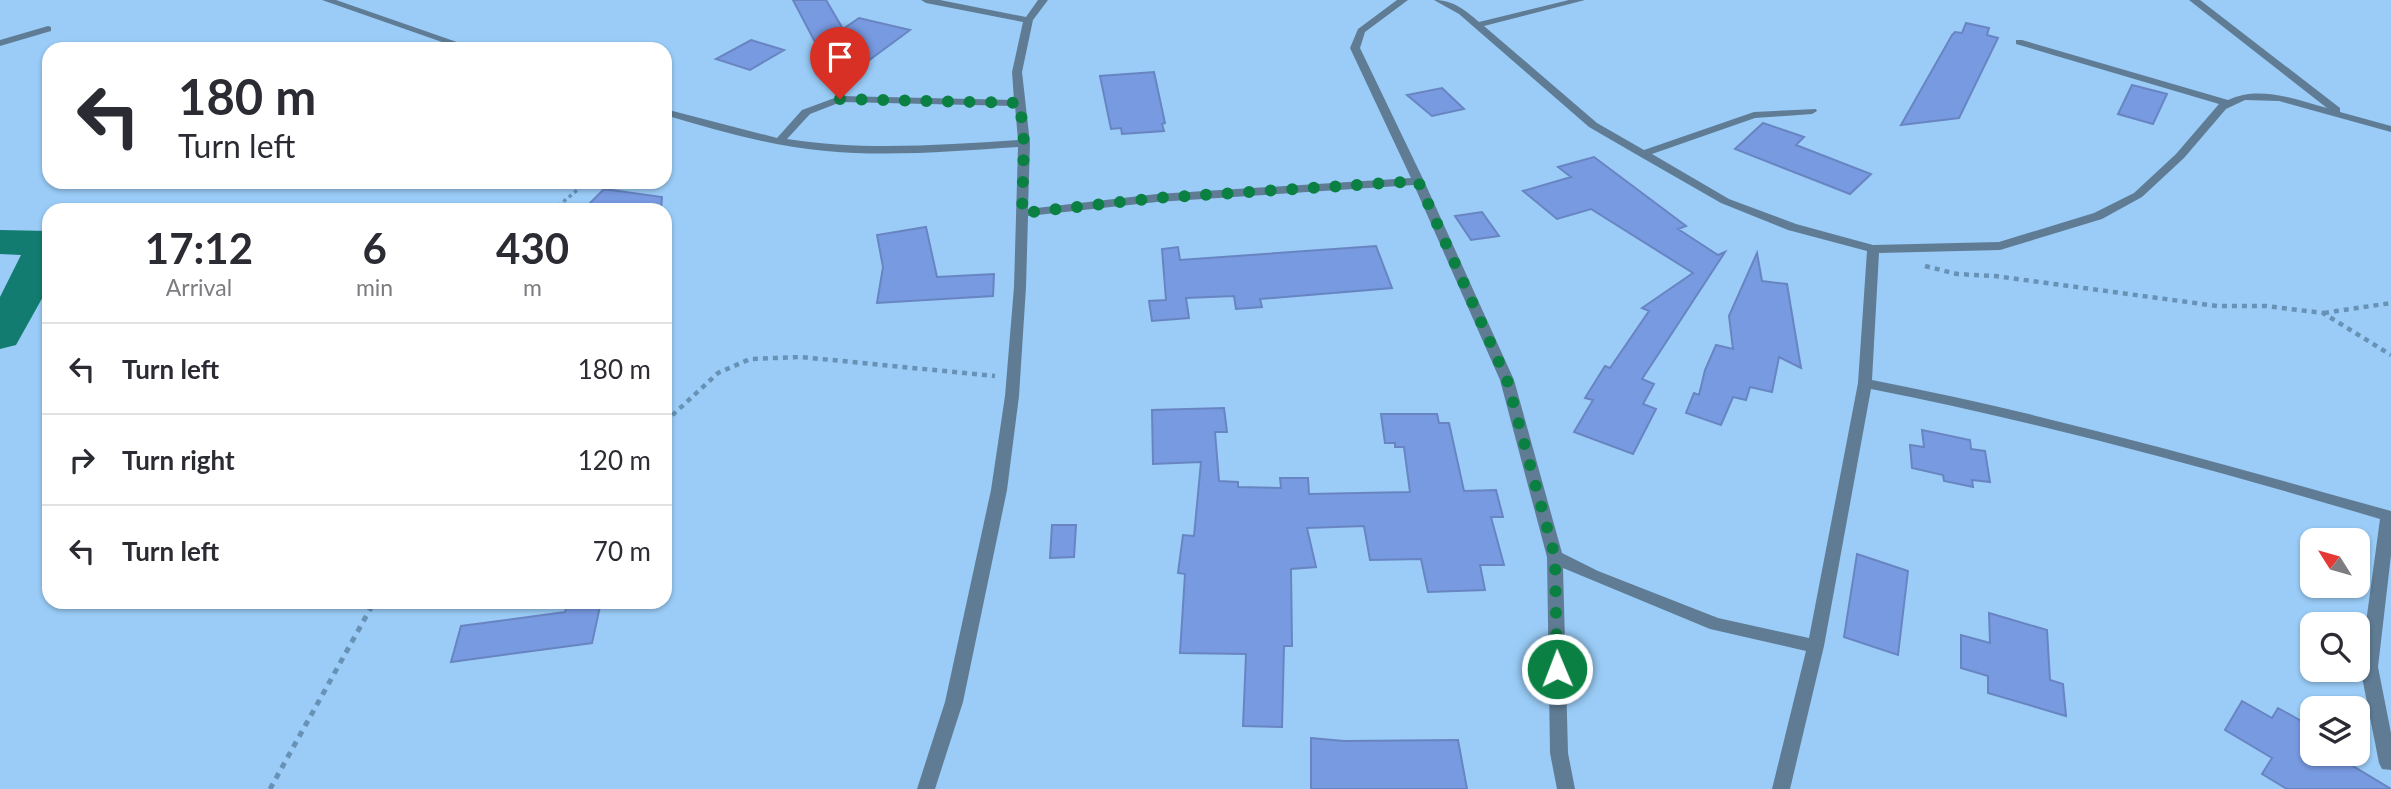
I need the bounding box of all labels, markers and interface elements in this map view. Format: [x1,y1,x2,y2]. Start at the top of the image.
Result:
pin [810,27,870,99]
icon: arrive [821,38,859,76]
text: 180 m [178,67,316,125]
icon: left [63,70,154,161]
text: Turn left [178,126,295,165]
text: 17:12 [145,223,253,273]
text: 6 [362,223,387,273]
text: 430 [496,223,569,273]
text: Arrival [166,273,232,301]
text: min [356,273,393,301]
text: m [523,273,542,301]
icon: left [63,350,101,388]
text: Turn left [122,353,219,385]
text: 180 m [578,353,651,385]
icon: right [63,441,101,479]
text: Turn right [122,444,235,476]
text: 120 m [578,444,651,476]
north arrow [2300,528,2370,598]
map controls [2300,528,2370,766]
icon: left [63,532,101,570]
text: Turn left [122,535,219,567]
text: 70 m [593,535,651,567]
button: search [2300,612,2370,682]
position arrow [1520,632,1594,706]
button: layers [2300,696,2370,766]

